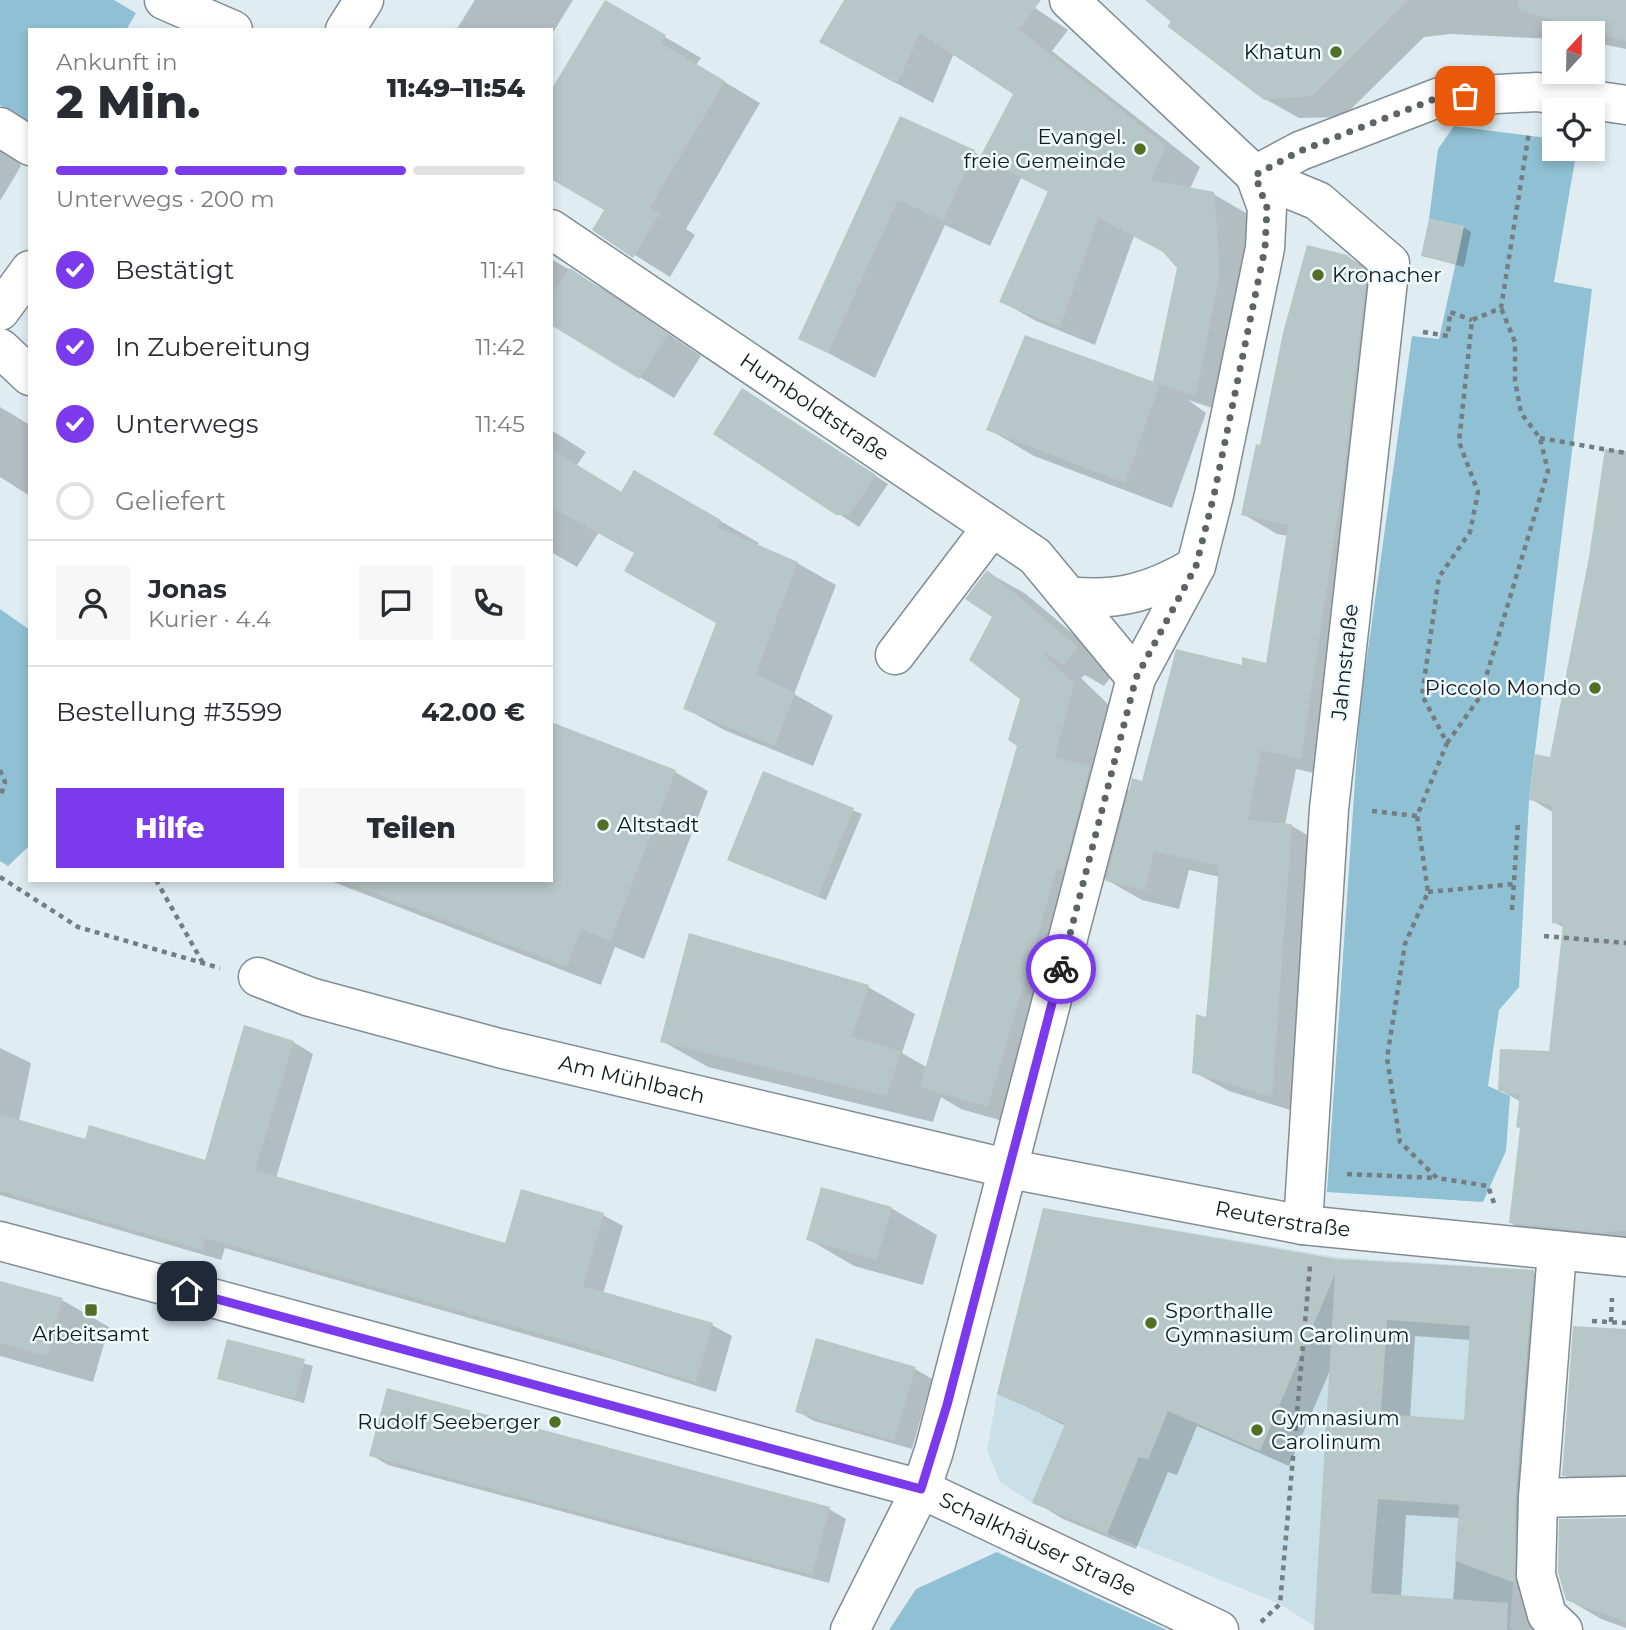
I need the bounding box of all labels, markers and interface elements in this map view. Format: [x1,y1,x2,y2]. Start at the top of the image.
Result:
north arrow [1542,21,1605,84]
map controls [1542,21,1605,161]
place label: Khatun [1244,39,1322,64]
marker: Khatun [1328,44,1344,60]
text: Ankunft in [56,48,177,76]
pin [1435,66,1495,126]
text: 11:49–11:54 [387,72,525,104]
text: 2 Min. [56,73,200,130]
icon: bag [1446,77,1484,115]
button: locate [1542,98,1605,161]
place label: Evangel. freie Gemeinde [964,124,1126,173]
marker: Evangel. freie Gemeinde [1132,141,1148,157]
text: Unterwegs · 200 m [56,185,275,213]
icon: check [56,251,94,289]
text: Bestätigt [115,254,234,286]
text: 11:41 [481,256,525,284]
place label: Kronacher [1332,262,1442,287]
marker: Kronacher [1310,267,1326,283]
icon: check [56,328,94,366]
text: In Zubereitung [115,331,311,363]
text: 11:42 [475,333,525,361]
street label: Humboldtstraße [735,347,894,466]
icon: check [56,405,94,443]
text: Unterwegs [115,408,258,440]
text: 11:45 [475,410,525,438]
text: Geliefert [115,485,226,517]
button: person [56,566,130,640]
button: chat [359,566,433,640]
button: phone [451,566,525,640]
text: Jonas [148,573,227,605]
street label: Jahnstraße [1326,603,1363,722]
text: Kurier · 4.4 [148,605,271,633]
place label: Piccolo Mondo [1425,675,1581,700]
marker: Piccolo Mondo [1587,680,1603,696]
text: Bestellung #3599 [56,696,282,728]
text: 42.00 € [421,696,525,728]
button: Hilfe [56,788,284,868]
button: Teilen [298,788,525,868]
place label: Altstadt [617,812,699,837]
marker: Altstadt [595,817,611,833]
courier [1026,934,1096,1004]
icon: bike [1042,950,1080,988]
street label: Am Mühlbach [556,1050,708,1108]
street label: Reuterstraße [1213,1195,1351,1242]
pin [157,1261,217,1321]
icon: home [168,1272,206,1310]
place label: Sporthalle Gymnasium Carolinum [1165,1298,1410,1347]
marker: Arbeitsamt [83,1302,99,1318]
marker: Sporthalle Gymnasium Carolinum [1143,1315,1159,1331]
place label: Arbeitsamt [32,1321,150,1346]
place label: Gymnasium Carolinum [1271,1405,1400,1454]
place label: Rudolf Seeberger [357,1409,541,1434]
marker: Rudolf Seeberger [547,1414,563,1430]
marker: Gymnasium Carolinum [1249,1422,1265,1438]
street label: Schalkhäuser Straße [935,1486,1141,1601]

